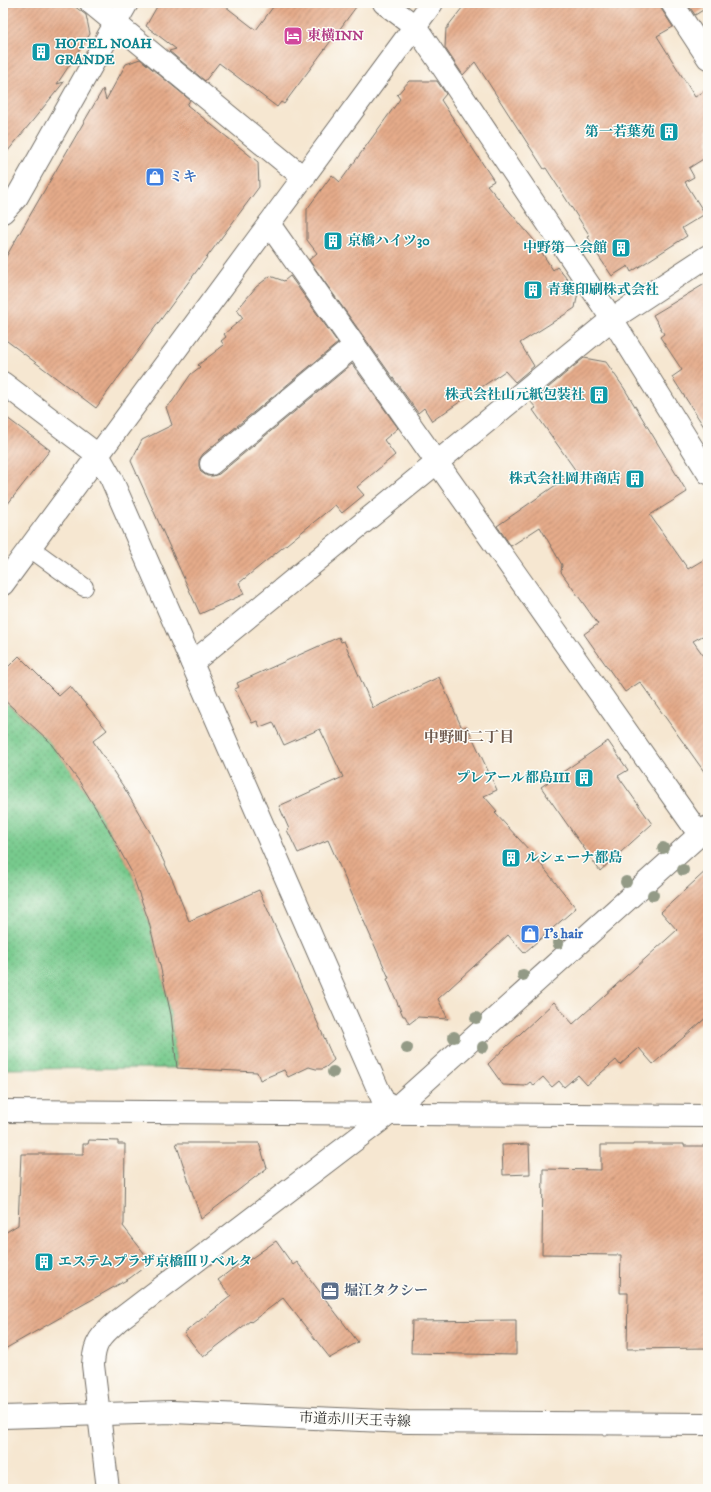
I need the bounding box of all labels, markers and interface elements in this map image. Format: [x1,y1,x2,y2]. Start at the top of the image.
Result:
hotel icon: 東横INN [282,25,304,47]
place label: 東横INN [307,27,364,45]
place label: HOTEL NOAH GRANDE [55,35,152,69]
building icon: HOTEL NOAH GRANDE [30,41,52,63]
building icon: 第一若葉苑 [658,121,680,143]
place label: 第一若葉苑 [585,123,655,141]
shop icon: ミキ [144,166,166,188]
place label: ミキ [169,168,197,186]
building icon: 京橋ハイツ30 [322,230,344,252]
place label: 京橋ハイツ30 [347,232,430,250]
building icon: 中野第一会館 [610,237,632,259]
place label: 中野第一会館 [523,239,607,257]
building icon: 青葉印刷株式会社 [522,279,544,301]
place label: 青葉印刷株式会社 [547,281,659,299]
building icon: 株式会社山元紙包装社 [588,384,610,406]
place label: 株式会社山元紙包装社 [445,386,585,404]
building icon: 株式会社岡井商店 [624,468,646,490]
place label: 株式会社岡井商店 [509,470,621,488]
district label: 中野町二丁目 [424,728,514,747]
building icon: プレアール都島III [573,767,595,789]
place label: プレアール都島III [456,769,570,787]
building icon: ルシェーナ都島 [500,847,522,869]
place label: ルシェーナ都島 [525,849,622,867]
shop icon: I's hair [519,923,541,945]
place label: I's hair [544,925,584,943]
building icon: エステムプラザ京橋Ⅲリベルタ [33,1251,55,1273]
place label: エステムプラザ京橋Ⅲリベルタ [58,1253,252,1271]
office icon: 堀江タクシー [319,1280,341,1302]
place label: 堀江タクシー [344,1282,428,1300]
street label: 市道赤川天王寺線 [299,1409,411,1431]

